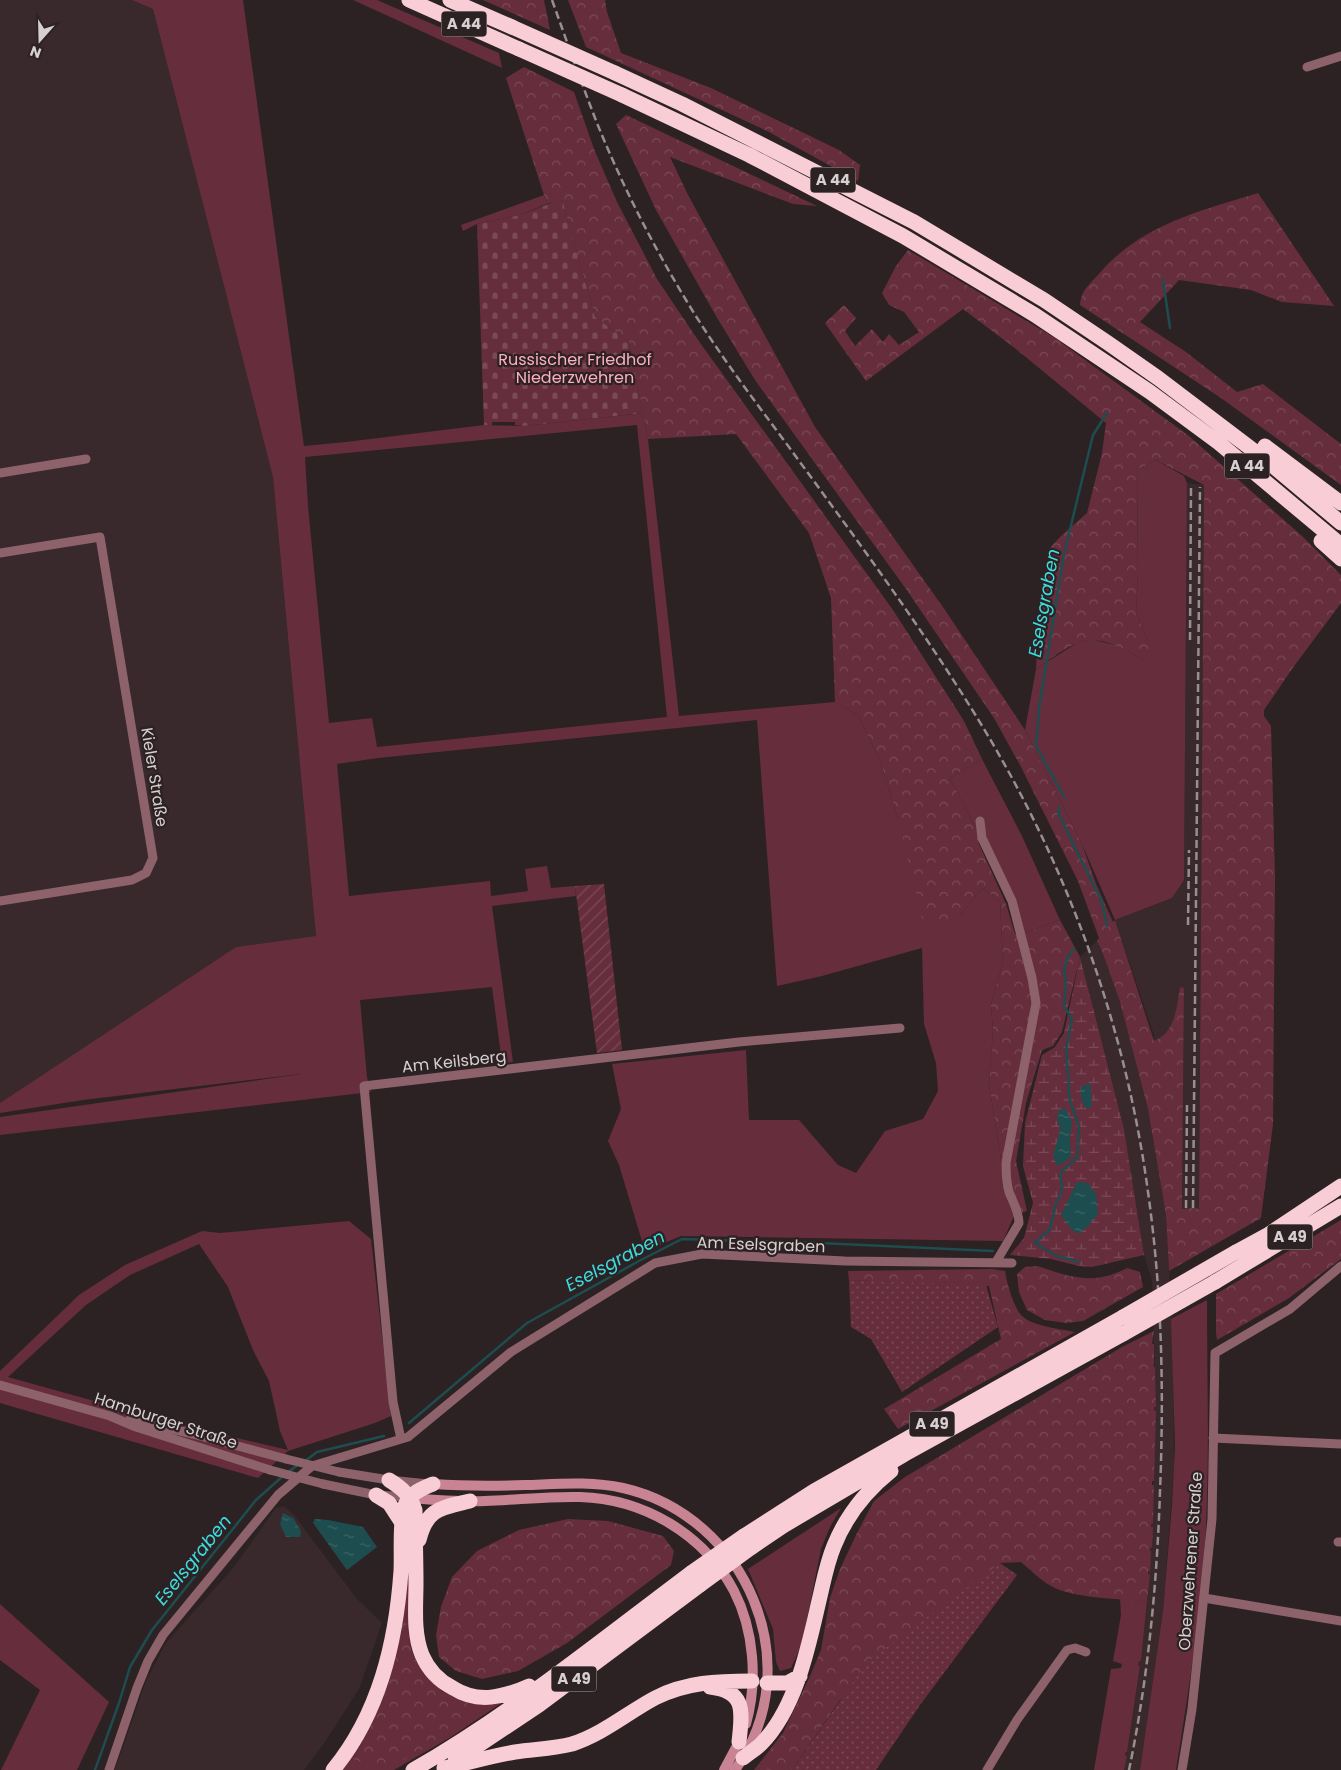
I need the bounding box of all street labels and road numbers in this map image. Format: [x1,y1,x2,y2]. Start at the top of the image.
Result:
road number: A 44 [442,12,486,36]
road number: A 44 [810,168,856,192]
road number: A 44 [1224,454,1270,478]
street label: Kieler Straße [135,726,174,829]
street label: Am Keilsberg [401,1045,507,1078]
road number: A 49 [1268,1224,1312,1250]
street label: Am Eselsgraben [696,1231,826,1258]
street label: Hamburger Straße [91,1386,240,1454]
road number: A 49 [910,1412,954,1436]
street label: Oberzwehrener Straße [1173,1471,1208,1651]
road number: A 49 [552,1666,596,1692]

